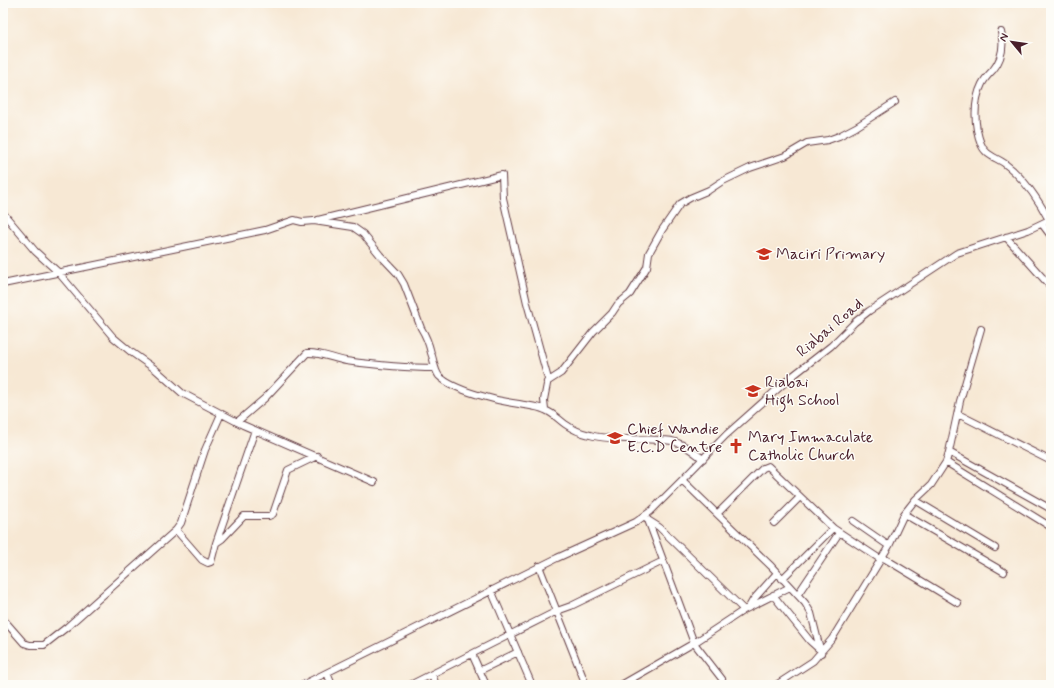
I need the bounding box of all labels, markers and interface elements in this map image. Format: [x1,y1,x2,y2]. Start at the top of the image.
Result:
north arrow [992,22,1032,62]
text: N [996,31,1012,44]
place label: Maciri Primary [776,244,885,265]
school or university icon: Maciri Primary [755,245,773,263]
street label: Riabai Road [792,294,868,362]
place label: Riabai High School [765,372,840,412]
school or university icon: Riabai High School [744,382,762,400]
place label: Chief Wandie E.C.D Centre [627,419,722,458]
place label: Mary Immaculate Catholic Church [748,427,874,466]
school or university icon: Chief Wandie E.C.D Centre [606,429,624,447]
church icon: Mary Immaculate Catholic Church [727,437,745,455]

